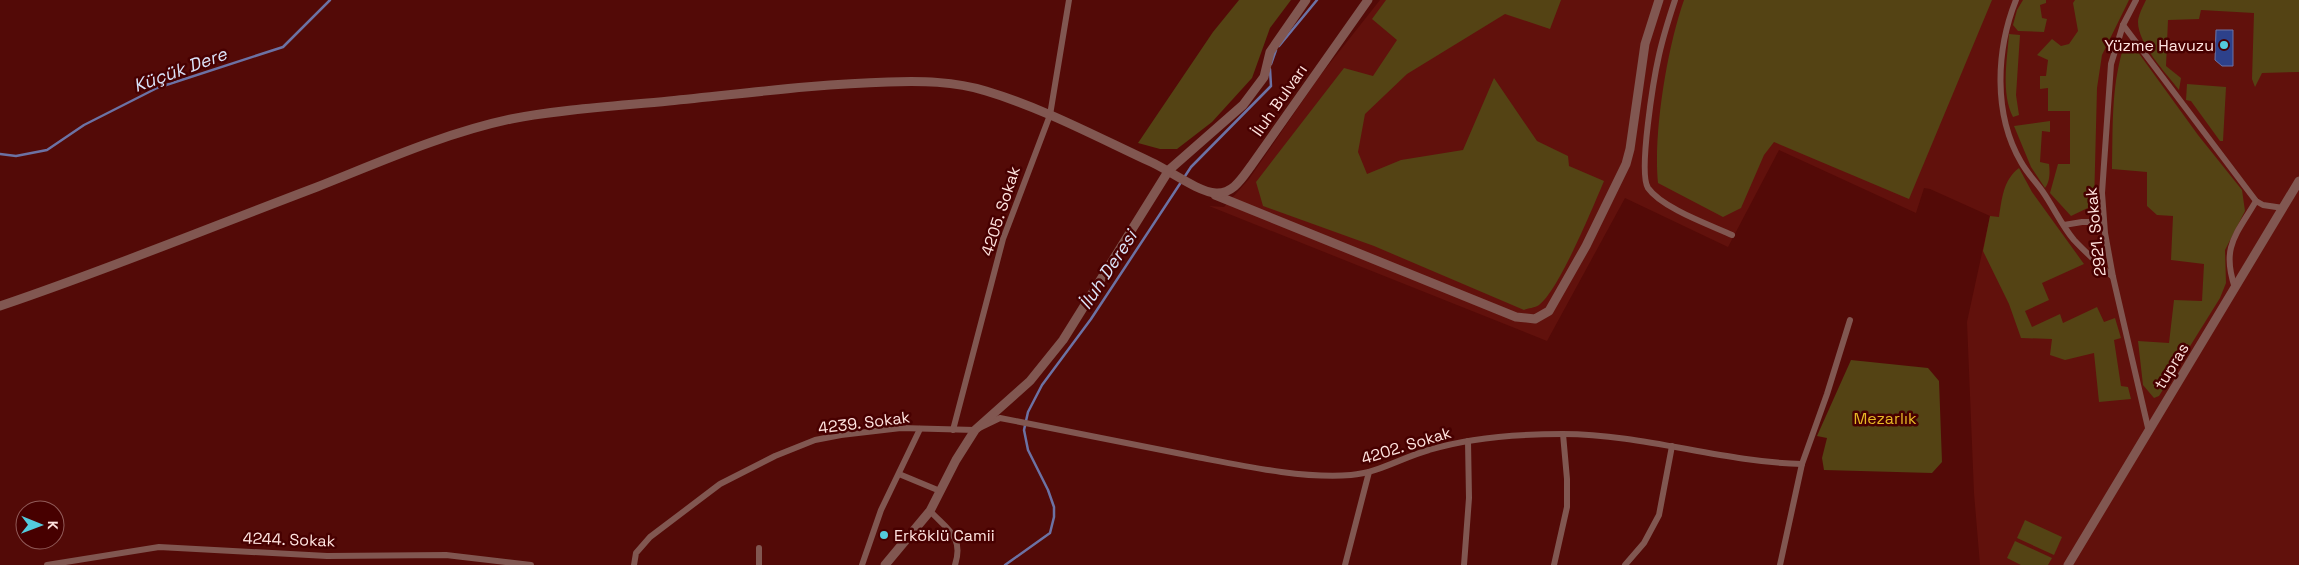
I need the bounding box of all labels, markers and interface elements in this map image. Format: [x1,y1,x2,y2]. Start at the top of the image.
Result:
place label: Yüzme Havuzu [2104,35,2214,56]
marker: Yüzme Havuzu [2218,39,2230,51]
water label: Küçük Dere [130,42,231,97]
street label: İluh Bulvarı [1247,60,1312,140]
street label: 4205. Sokak [976,163,1025,259]
street label: 2921. Sokak [2080,186,2111,277]
water label: İluh Deresi [1074,224,1143,313]
street label: tupras [2149,339,2194,393]
street label: 4239. Sokak [817,406,912,439]
park label: Mezarlık [1854,408,1917,429]
street label: 4202. Sokak [1359,422,1454,469]
north arrow [15,500,65,550]
text: K [44,521,62,530]
place label: Erköklü Camii [894,525,995,546]
street label: 4244. Sokak [242,527,336,552]
marker: Erköklü Camii [878,529,890,541]

